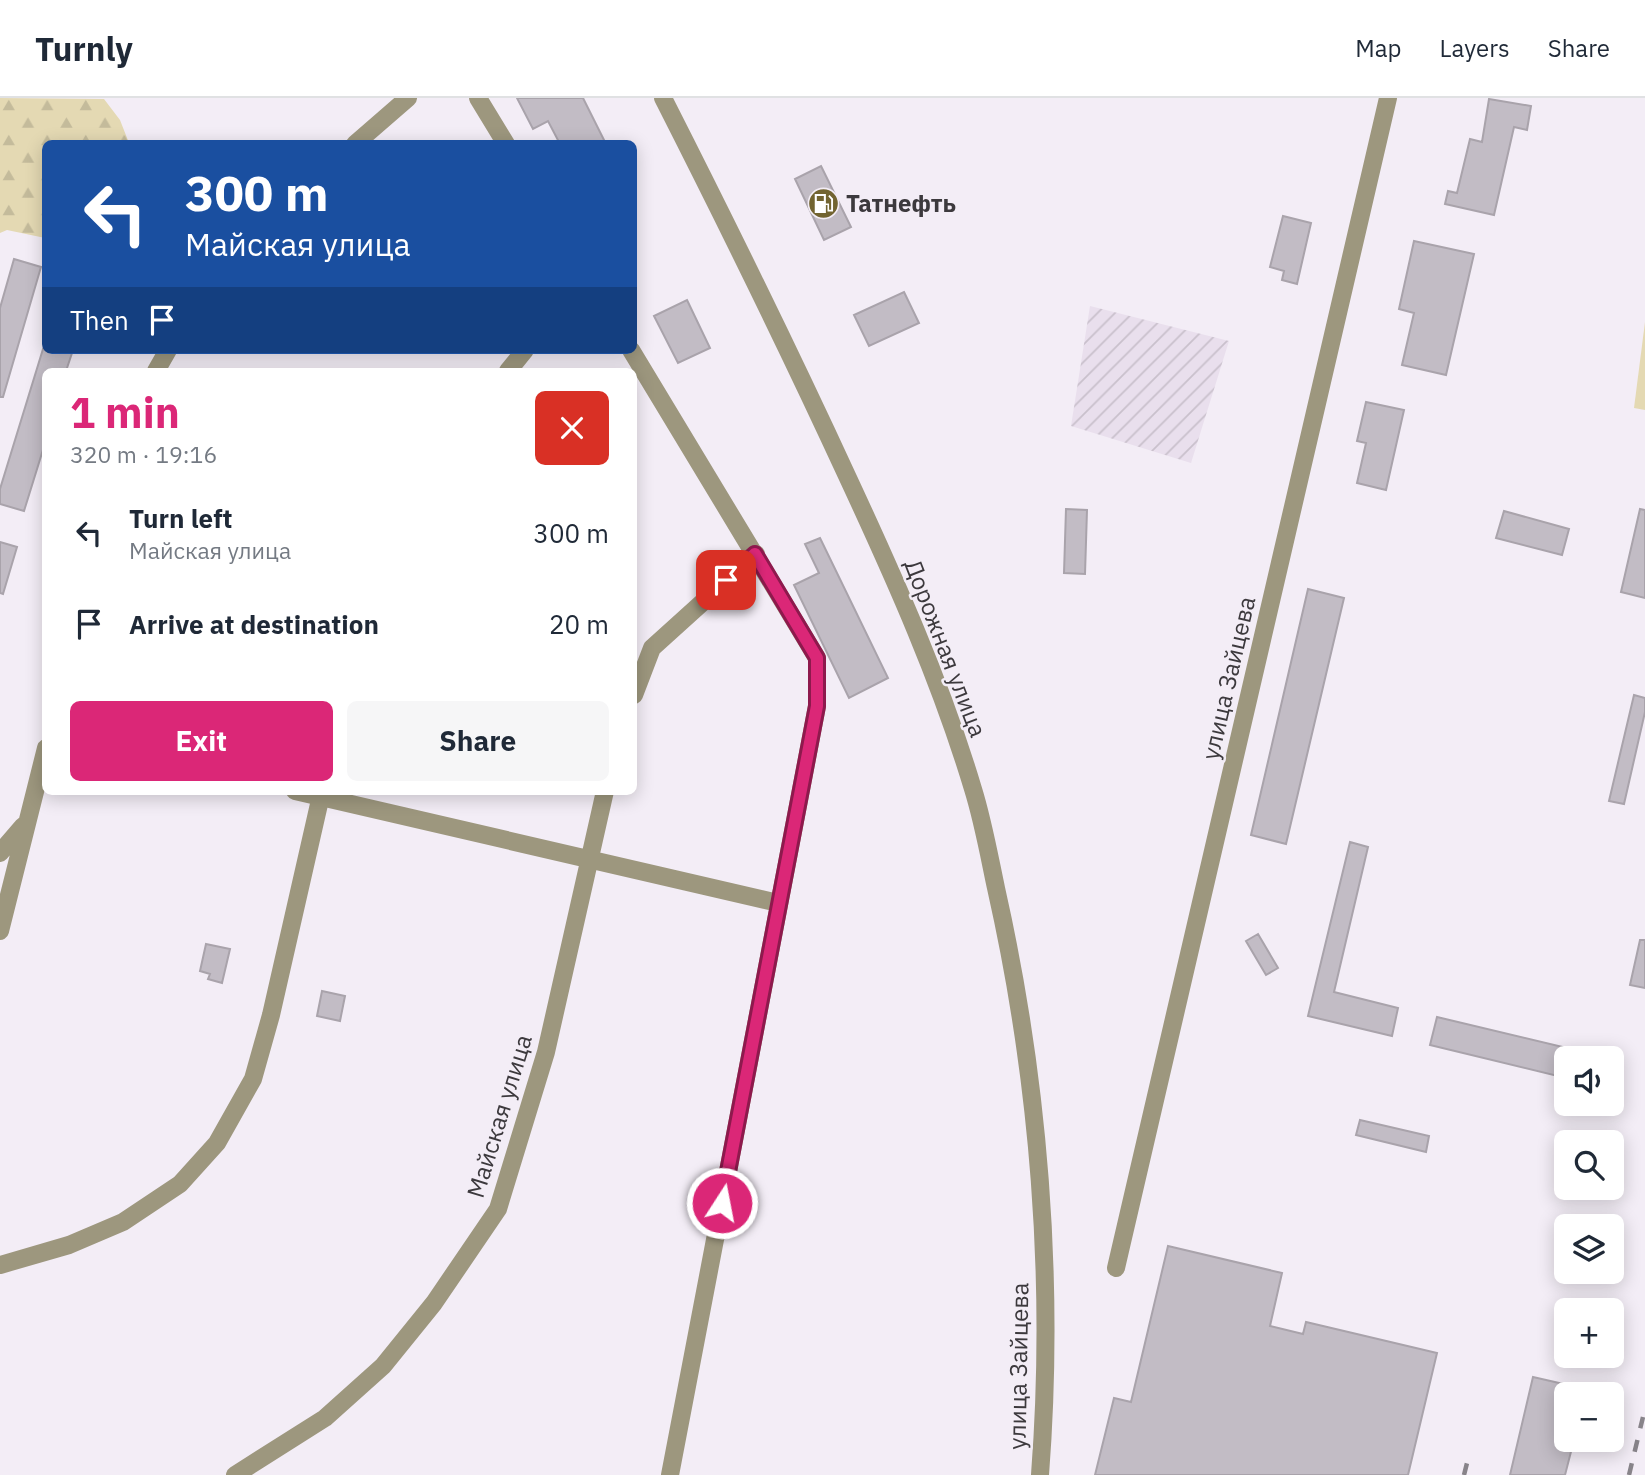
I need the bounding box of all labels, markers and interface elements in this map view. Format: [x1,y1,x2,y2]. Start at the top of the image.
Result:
text: Turnly [35,27,133,70]
text: Map [1355,32,1402,64]
text: Layers [1440,32,1510,64]
text: Share [1548,32,1610,64]
text: 300 m [185,161,329,224]
icon: left [70,168,161,259]
fuel station icon: Татнефть [806,186,840,220]
place label: Татнефть [846,187,956,219]
text: Майская улица [185,223,411,265]
icon: arrive [143,301,181,339]
text: Then [70,303,129,337]
text: 1 min [70,385,180,440]
button: close [535,391,609,465]
text: 320 m · 19:16 [70,439,217,469]
text: Turn left [129,501,232,535]
icon: left [70,514,108,552]
text: 300 m [533,516,609,550]
text: Майская улица [129,535,291,565]
pin [696,550,756,610]
street label: Дорожная улица [897,554,995,742]
icon: arrive [707,561,745,599]
street label: улица Зайцева [1194,593,1262,763]
icon: arrive [70,605,108,643]
text: Arrive at destination [129,607,379,641]
text: 20 m [549,607,609,641]
button: Exit [70,701,333,781]
button: Share [347,701,609,781]
street label: Майская улица [459,1030,539,1202]
map controls [1554,1046,1624,1452]
button: sound [1554,1046,1624,1116]
button: search [1554,1130,1624,1200]
position arrow [685,1166,759,1240]
button: layers [1554,1214,1624,1284]
street label: улица Зайцева [1001,1282,1035,1450]
button: + [1554,1298,1624,1368]
button: − [1554,1382,1624,1452]

